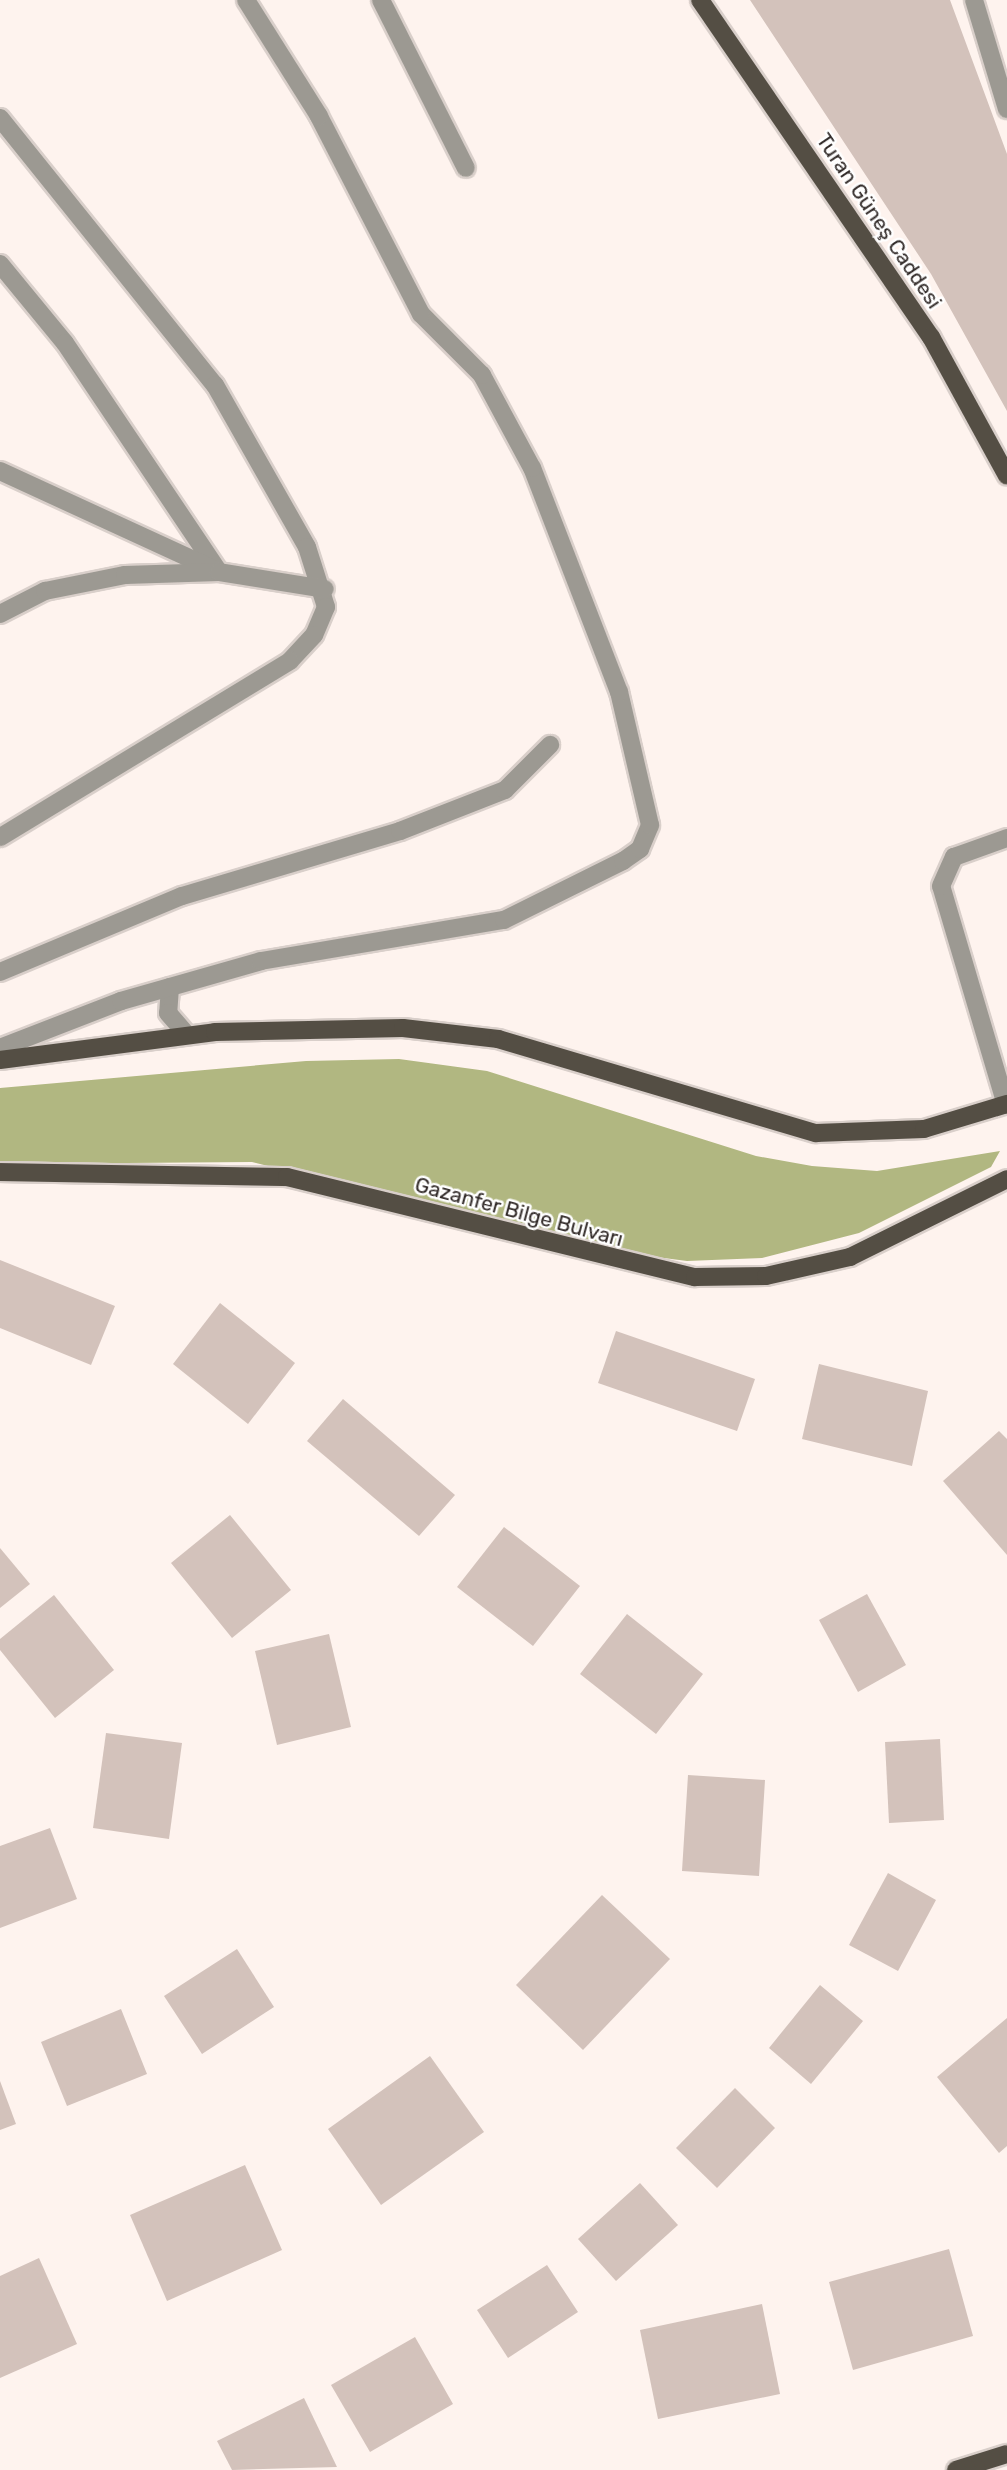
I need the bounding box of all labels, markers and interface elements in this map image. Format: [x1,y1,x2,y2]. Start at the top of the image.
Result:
street label: Turan Güneş Caddesi [811,129,947,313]
street label: Gazanfer Bilge Bulvarı [412,1172,626,1252]

